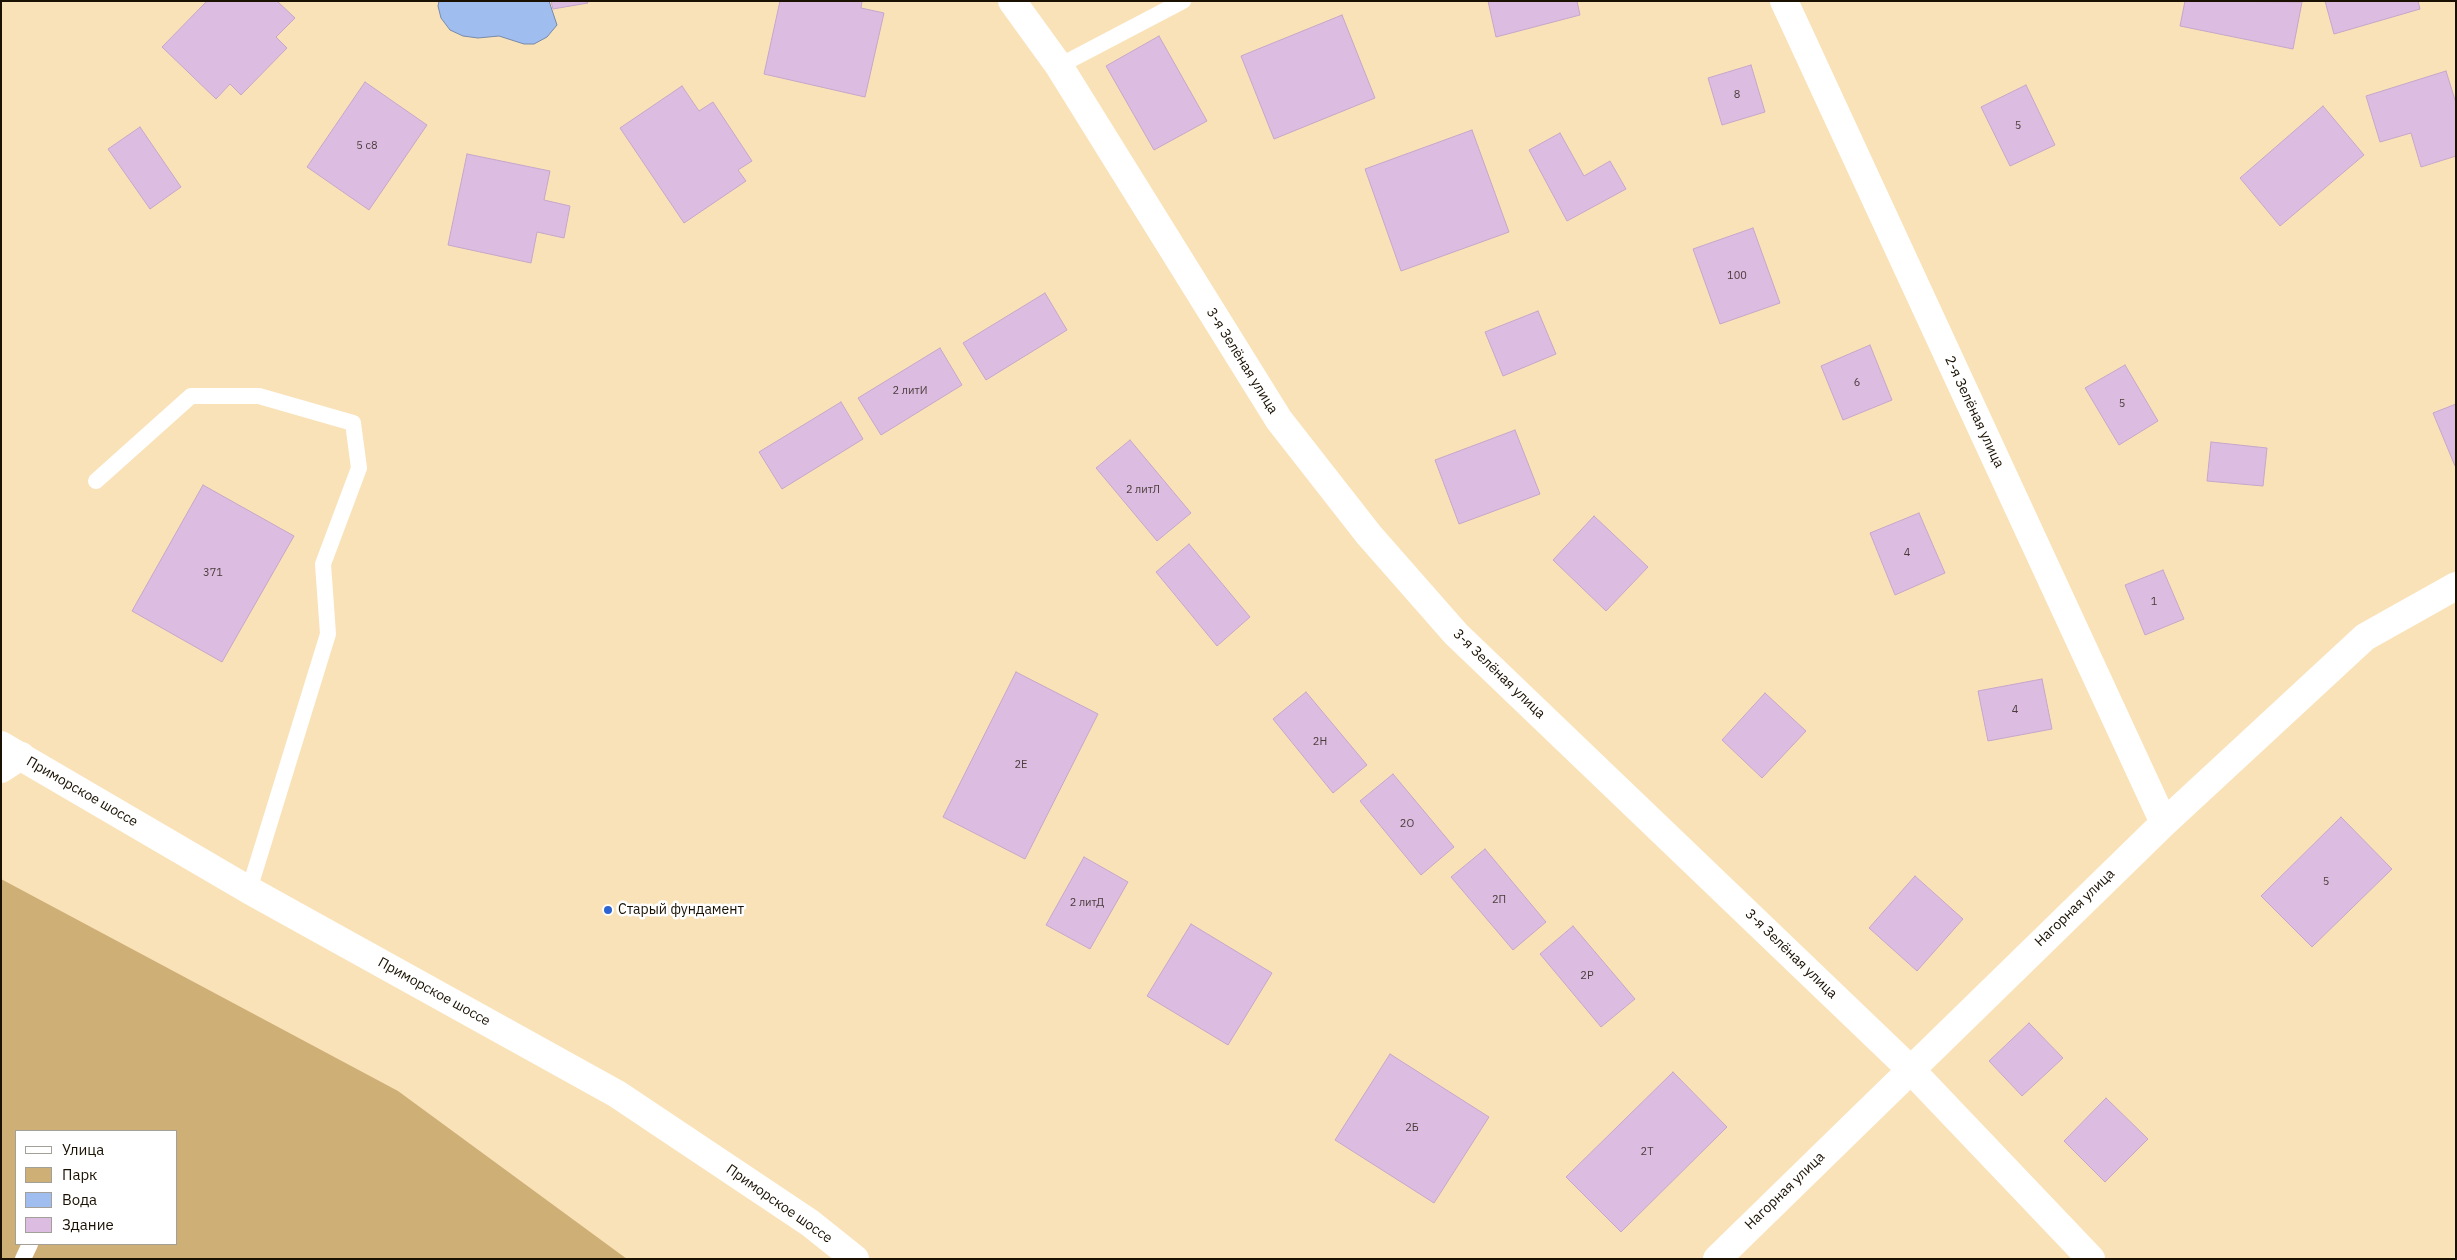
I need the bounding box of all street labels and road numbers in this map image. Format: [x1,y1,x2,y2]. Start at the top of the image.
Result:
street label: 3-я Зелёная улица [1203,305,1281,417]
street label: 2-я Зелёная улица [1941,353,2007,471]
street label: 3-я Зелёная улица [1449,626,1549,722]
street label: Приморское шоссе [23,753,141,831]
street label: Нагорная улица [2032,866,2118,950]
street label: 3-я Зелёная улица [1741,906,1841,1002]
street label: Приморское шоссе [375,954,493,1030]
street label: Нагорная улица [1742,1149,1828,1233]
street label: Приморское шоссе [723,1161,835,1247]

